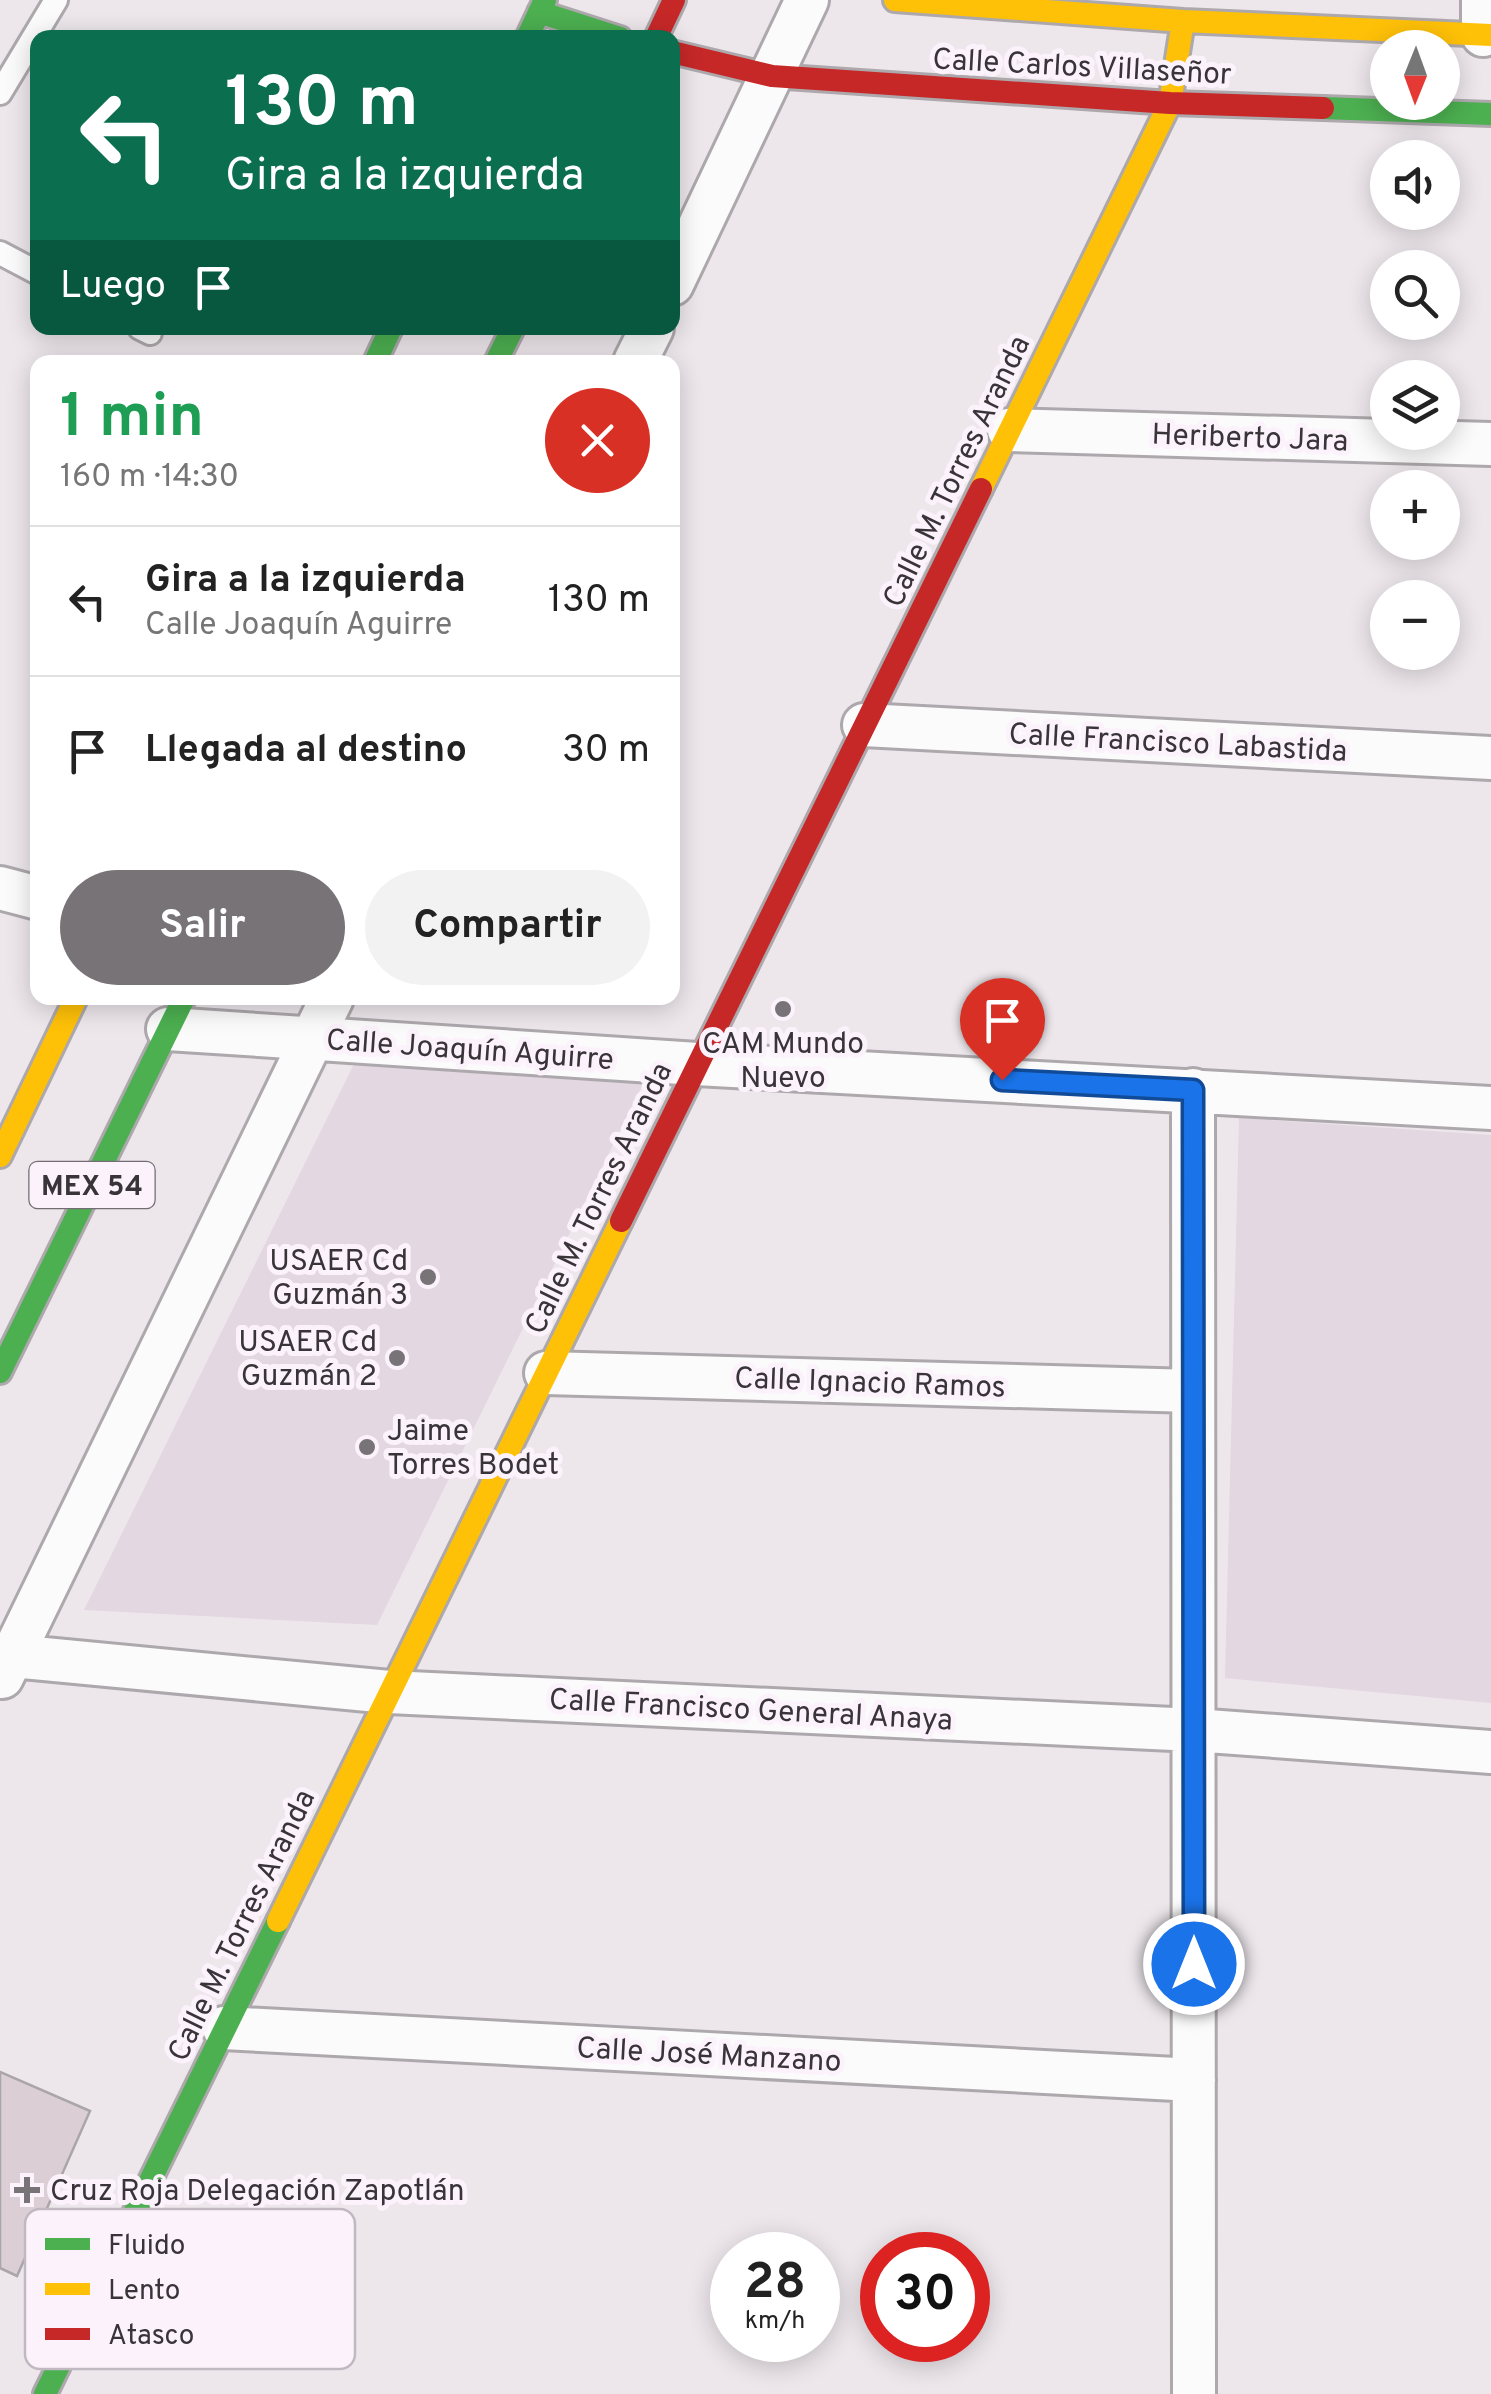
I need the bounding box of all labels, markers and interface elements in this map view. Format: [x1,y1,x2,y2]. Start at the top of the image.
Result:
north arrow [1370,30,1460,120]
map controls [1370,30,1460,670]
street label: Calle Carlos Villaseñor [931,42,1233,95]
text: 130 m [225,62,419,151]
icon: left [60,70,190,200]
button: sound [1370,140,1460,230]
text: Gira a la izquierda [225,149,584,206]
button: search [1370,250,1460,340]
icon: arrive [186,260,241,315]
text: Luego [60,263,166,312]
street label: Calle M. Torres Aranda [876,330,1040,614]
button: layers [1370,360,1460,450]
text: 1 min [60,382,204,458]
button: close [545,388,650,493]
street label: Heriberto Jara [1151,418,1349,461]
text: 160 m · 14:30 [60,458,239,498]
button: + [1370,470,1460,560]
text: Gira a la izquierda [145,557,466,606]
icon: left [60,574,115,629]
text: 130 m [548,577,650,626]
button: − [1370,580,1460,670]
text: Calle Joaquín Aguirre [145,606,452,646]
street label: Calle Francisco Labastida [1008,717,1348,772]
icon: arrive [60,724,115,779]
text: Llegada al destino [145,727,467,776]
text: 30 m [562,727,650,776]
button: Salir [60,870,345,985]
button: Compartir [365,870,650,985]
pin [960,978,1045,1081]
icon: arrive [975,993,1030,1048]
marker: CAM Mundo Nuevo [772,998,794,1020]
street label: Calle Joaquín Aguirre [325,1023,615,1080]
place label: CAM Mundo Nuevo [702,1027,864,1098]
street label: Calle M. Torres Aranda [518,1057,682,1341]
road number: MEX 54 [29,1162,154,1208]
place label: USAER Cd Guzmán 3 [269,1244,408,1315]
marker: USAER Cd Guzmán 3 [417,1266,439,1288]
place label: USAER Cd Guzmán 2 [238,1325,377,1396]
marker: USAER Cd Guzmán 2 [386,1347,408,1369]
street label: Calle Ignacio Ramos [734,1361,1006,1408]
place label: Jaime Torres Bodet [387,1414,559,1485]
marker: Jaime Torres Bodet [356,1436,378,1458]
street label: Calle Francisco General Anaya [548,1682,954,1741]
street label: Calle M. Torres Aranda [161,1784,325,2068]
position arrow [1142,1912,1246,2016]
street label: Calle José Manzano [575,2031,842,2082]
place label: Cruz Roja Delegación Zapotlán [50,2174,465,2211]
marker: Cruz Roja Delegación Zapotlán [14,2177,40,2203]
legend [25,2209,355,2369]
text: Fluido [108,2229,185,2265]
speed limit sign: 30 [860,2232,990,2362]
text: 28 [744,2253,806,2316]
text: Lento [108,2274,180,2310]
text: km/h [745,2306,805,2338]
text: Atasco [108,2319,194,2355]

